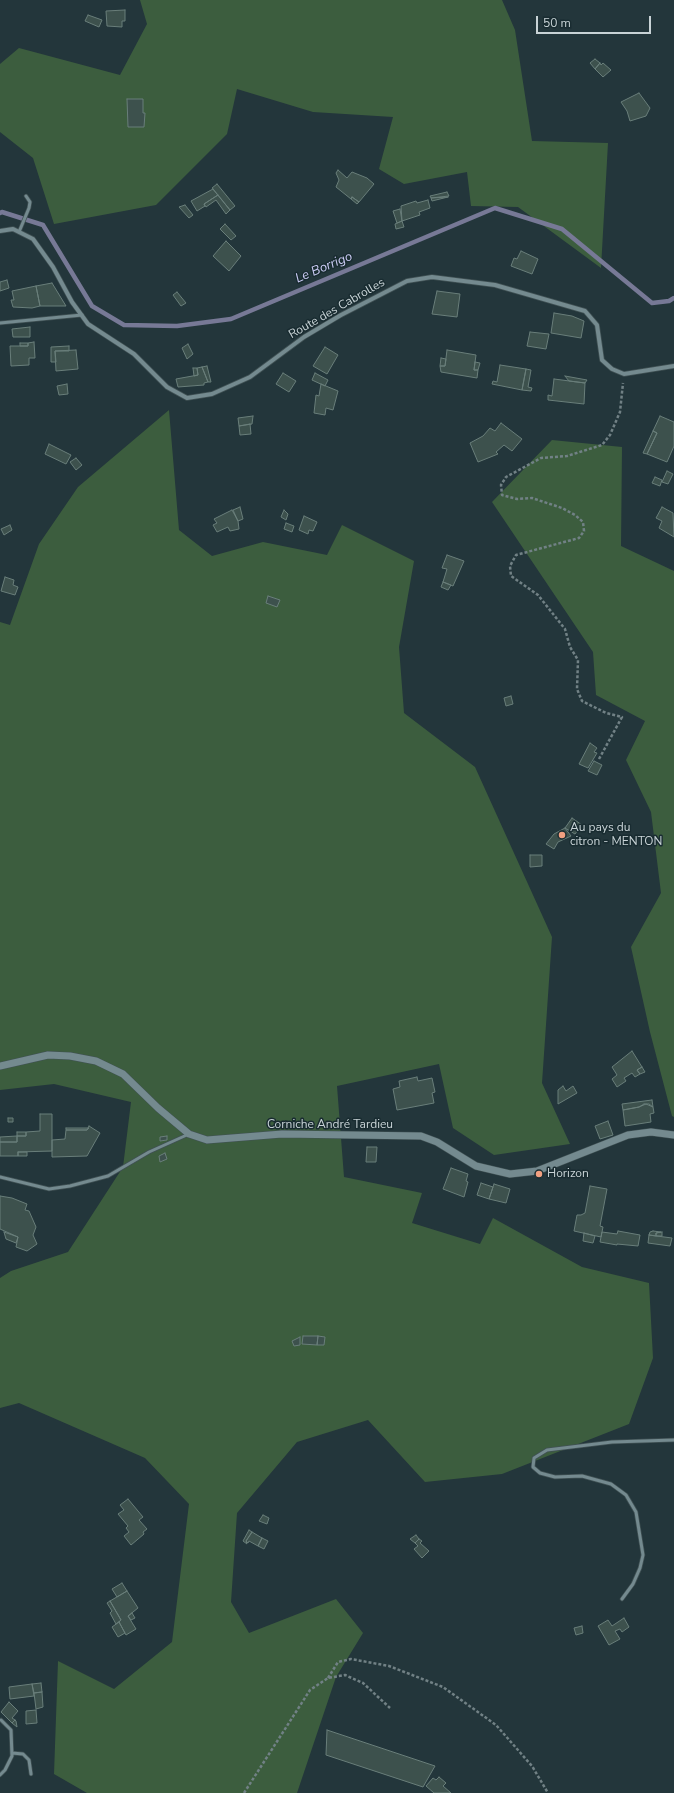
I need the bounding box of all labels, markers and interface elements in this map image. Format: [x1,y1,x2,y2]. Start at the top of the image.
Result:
scale bar [538,8,653,34]
text: 50 m [543,15,571,31]
water label: Le Borrigo [293,249,355,287]
street label: Route des Cabrolles [286,276,388,342]
place label: Au pays du citron - MENTON [570,821,662,849]
marker: Au pays du citron - MENTON [557,830,567,840]
street label: Corniche André Tardieu [267,1118,393,1132]
place label: Horizon [547,1167,589,1181]
marker: Horizon [534,1169,544,1179]

